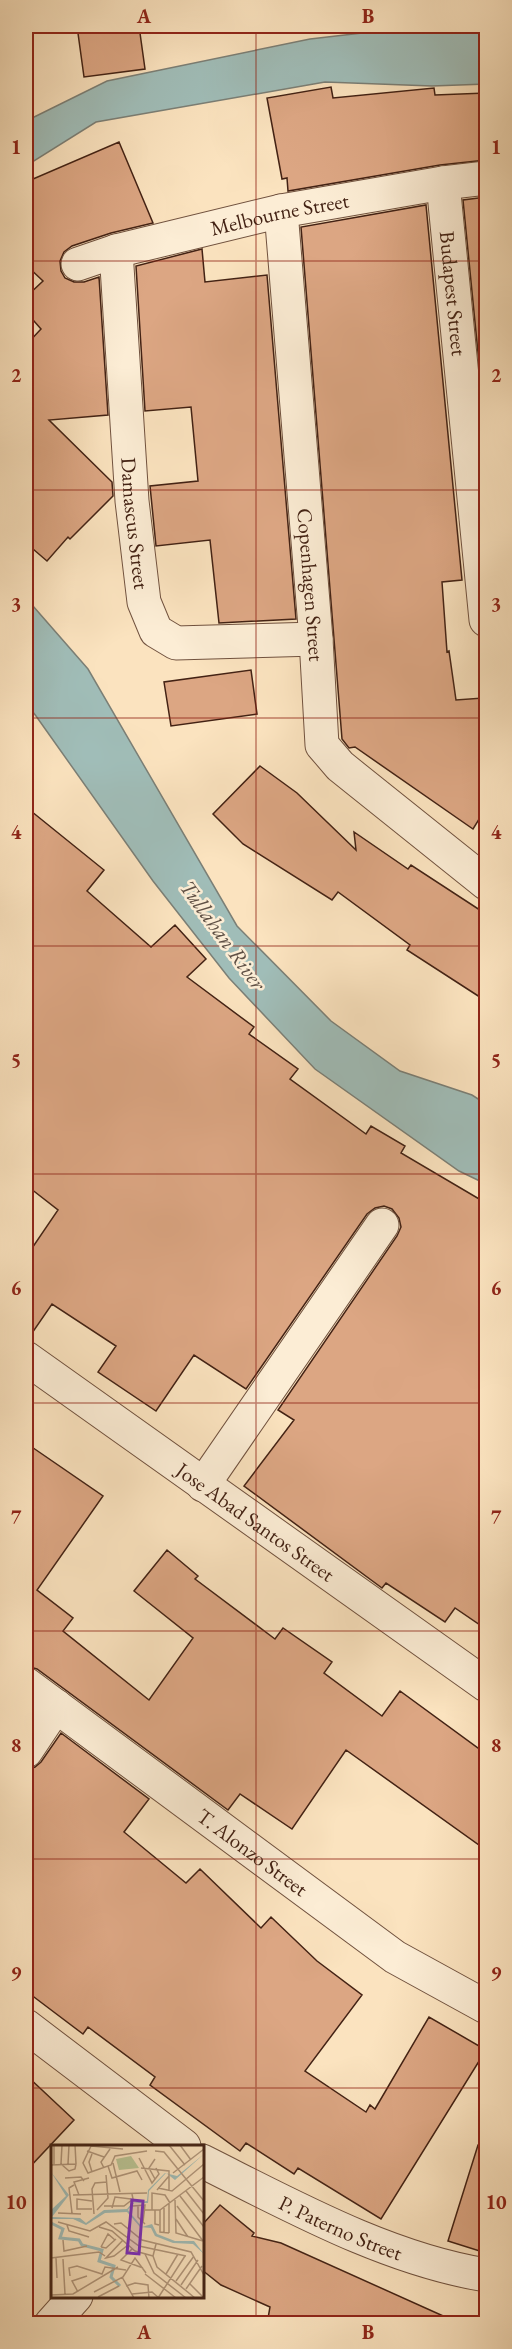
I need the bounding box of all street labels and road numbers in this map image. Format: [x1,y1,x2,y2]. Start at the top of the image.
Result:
street label: Melbourne Street [208,186,351,241]
street label: Budapest Street [434,230,473,358]
street label: Damascus Street [116,456,156,591]
street label: Copenhagen Street [292,507,331,662]
street label: Jose Abad Santos Street [170,1455,341,1587]
street label: T. Alonzo Street [192,1802,314,1902]
street label: P. Paterno Street [275,2189,406,2266]

